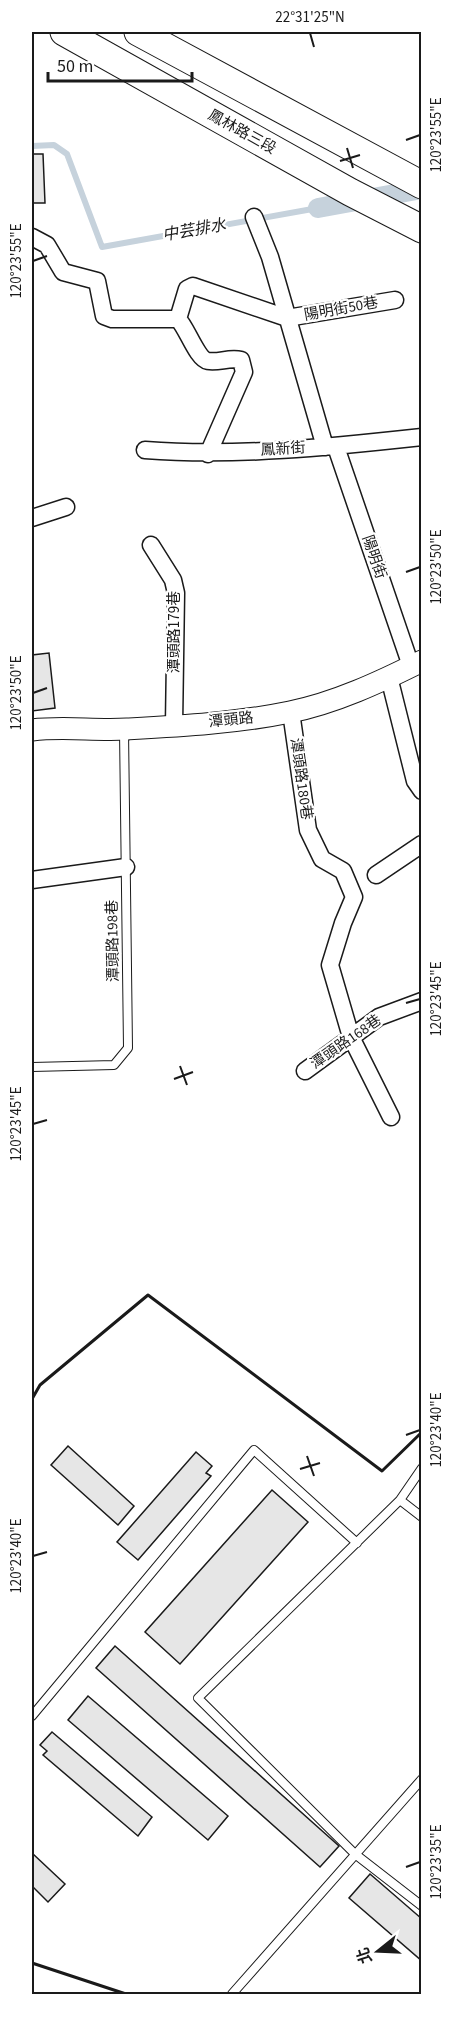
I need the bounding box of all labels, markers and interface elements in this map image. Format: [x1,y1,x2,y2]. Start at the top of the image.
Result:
text: 22°31'25"N [275,7,345,28]
scale bar [48,45,192,83]
text: 50 m [57,54,93,79]
text: 120°23'55"E [426,97,447,173]
street label: 鳳林路三段 [204,105,280,159]
water label: 中芸排水 [161,213,228,246]
text: 120°23'55"E [6,223,27,299]
street label: 陽明街50巷 [302,292,380,326]
street label: 鳳新街 [260,437,306,461]
text: 120°23'50"E [426,529,447,605]
street label: 陽明街 [357,532,391,582]
street label: 潭頭路179巷 [164,591,185,673]
text: 120°23'50"E [6,655,27,731]
street label: 潭頭路 [208,707,254,733]
street label: 潭頭路180巷 [285,737,317,821]
street label: 潭頭路198巷 [102,900,124,982]
text: 120°23'45"E [426,961,447,1037]
street label: 潭頭路168巷 [306,1010,386,1074]
text: 120°23'45"E [6,1086,27,1162]
text: 120°23'40"E [426,1392,447,1468]
text: 120°23'40"E [6,1518,27,1594]
text: 120°23'35"E [426,1824,447,1900]
north arrow [348,1921,408,1981]
text: 北 [352,1944,378,1966]

